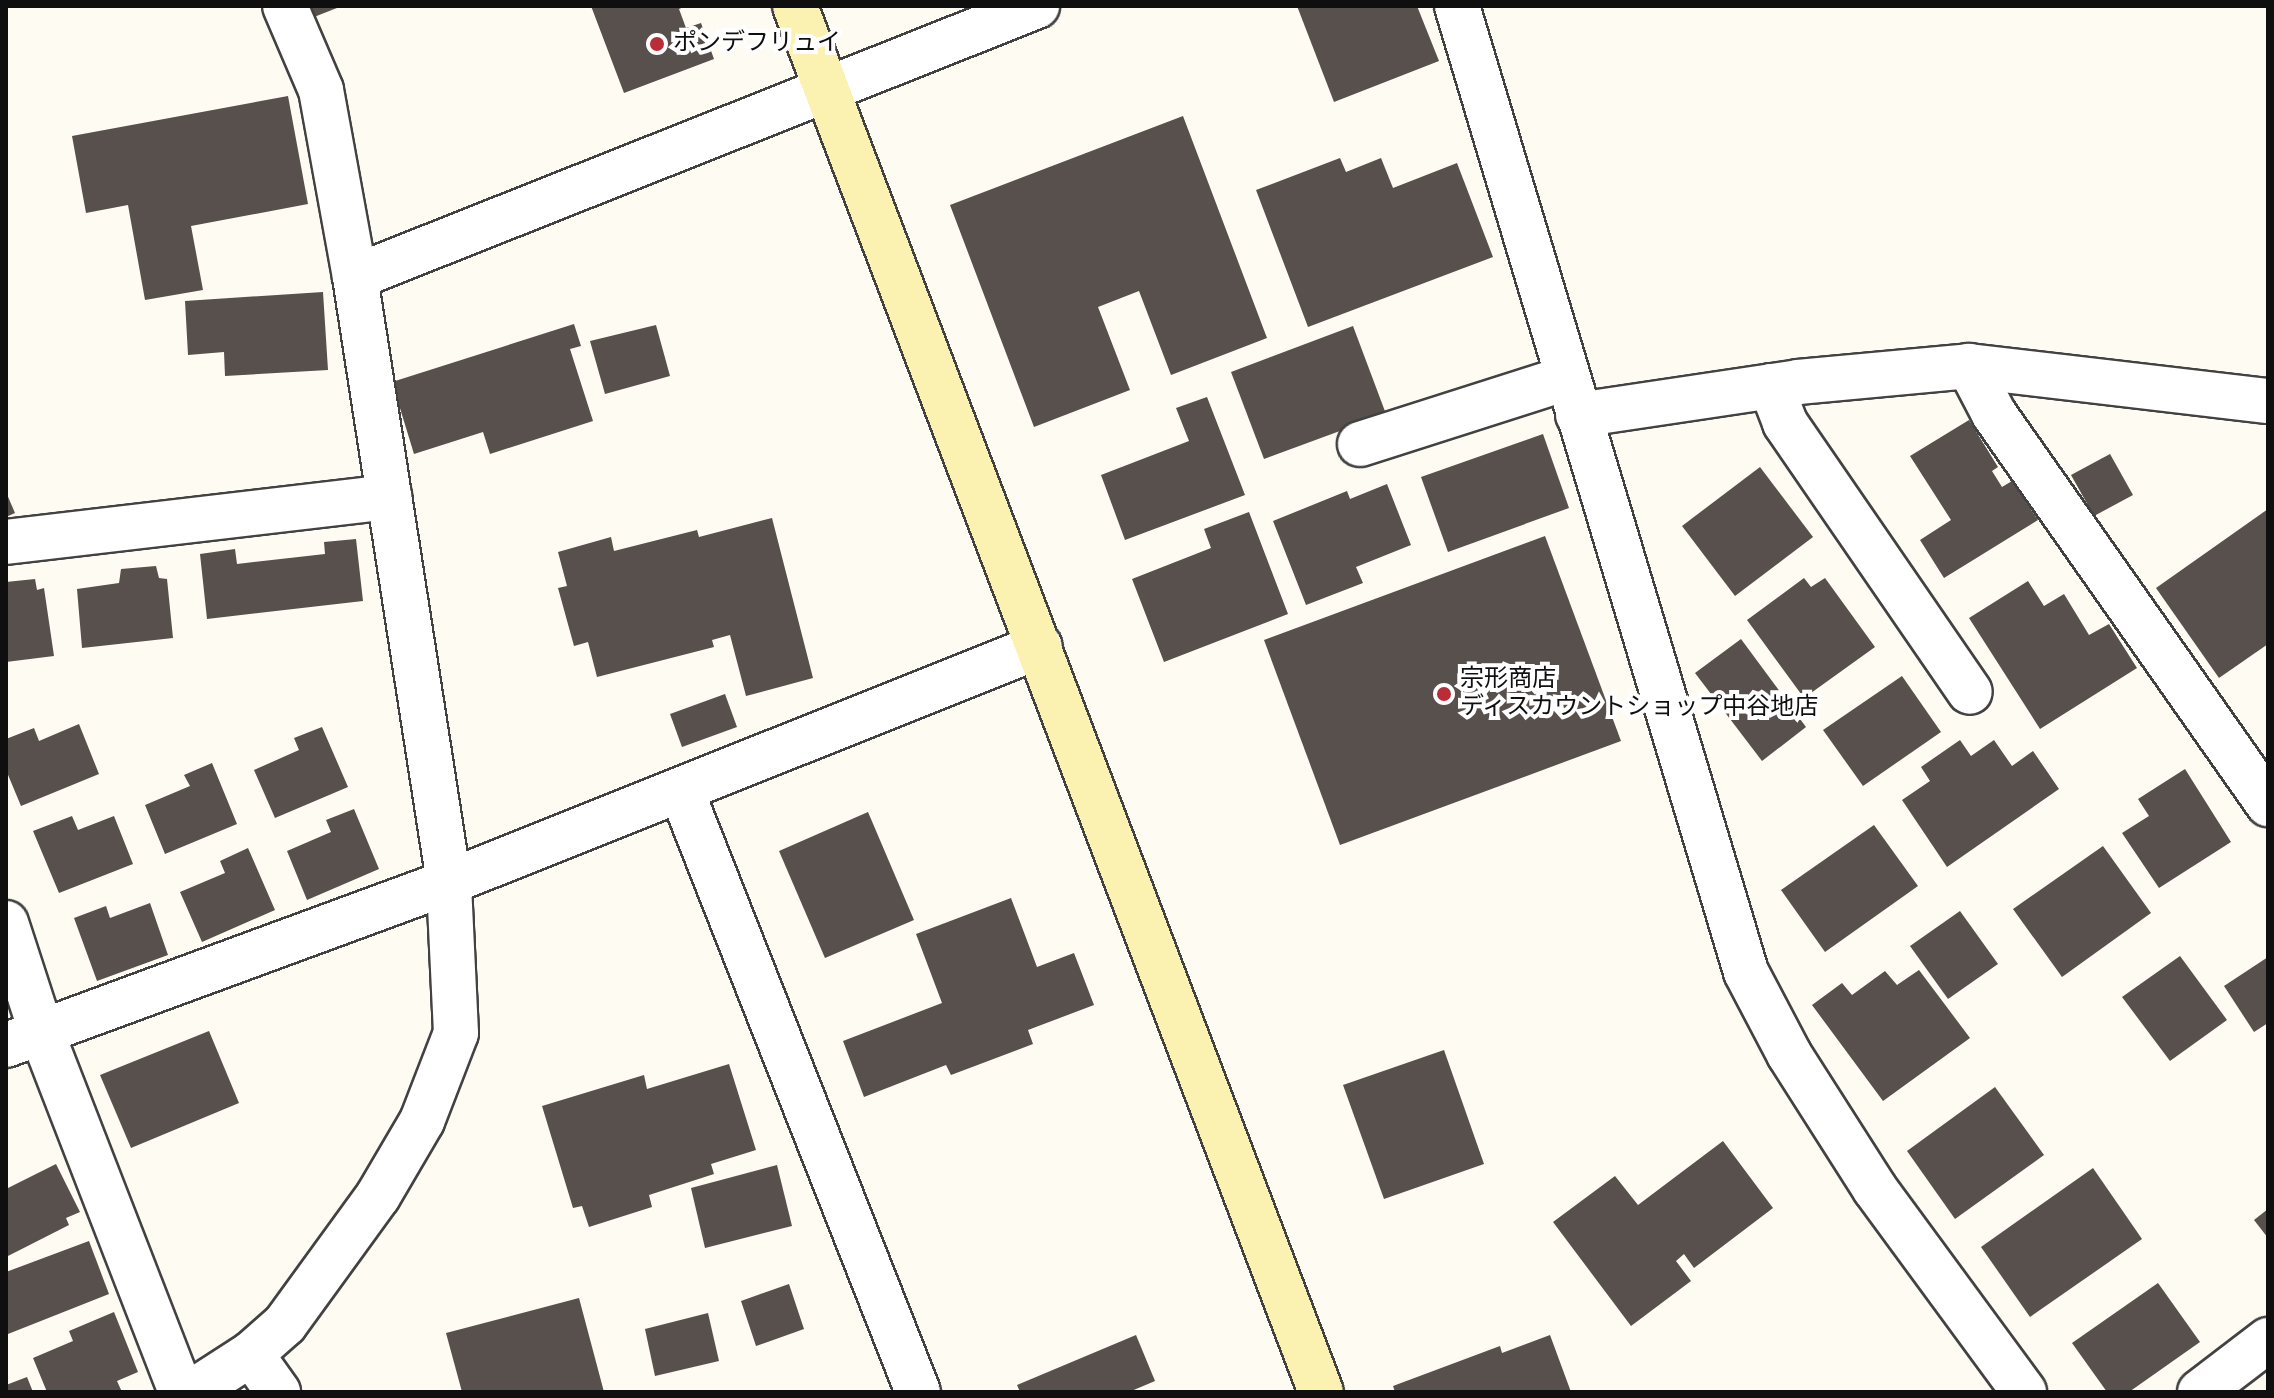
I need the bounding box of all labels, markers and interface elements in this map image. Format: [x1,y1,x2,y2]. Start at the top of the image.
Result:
place label: ポンデフリュイ [673,30,841,58]
marker: ポンデフリュイ [648,35,666,53]
place label: 宗形商店 ディスカウントショップ中谷地店 [1460,666,1820,722]
marker: 宗形商店 ディスカウントショップ中谷地店 [1435,685,1453,703]

